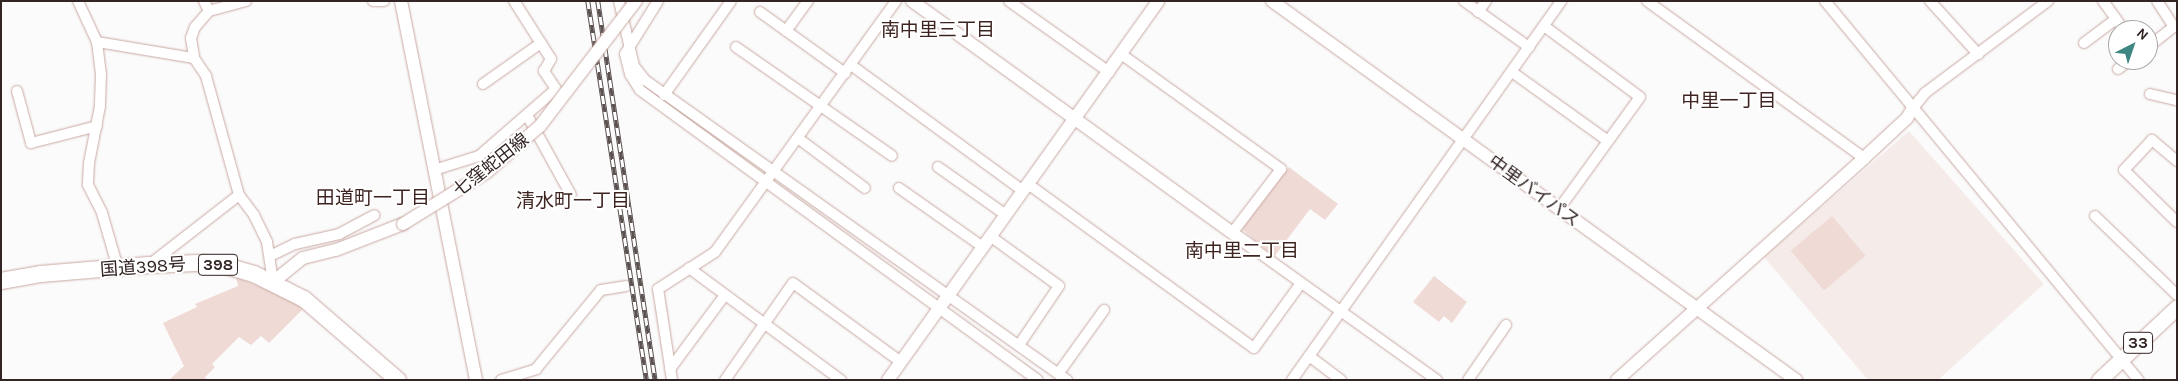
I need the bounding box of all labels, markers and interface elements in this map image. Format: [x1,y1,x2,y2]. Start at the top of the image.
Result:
district label: 南中里三丁目 [881,20,995,42]
north arrow [2108,20,2158,70]
text: N [2133,24,2152,44]
district label: 中里一丁目 [1682,91,1776,113]
street label: 七窪蛇田線 [449,129,533,201]
street label: 中里バイパス [1484,151,1584,231]
district label: 田道町一丁目 [316,188,430,210]
district label: 清水町一丁目 [516,191,630,213]
district label: 南中里二丁目 [1185,241,1299,263]
road number: 398 [197,252,239,278]
street label: 国道398号 [99,253,187,281]
road number: 33 [2123,329,2153,356]

